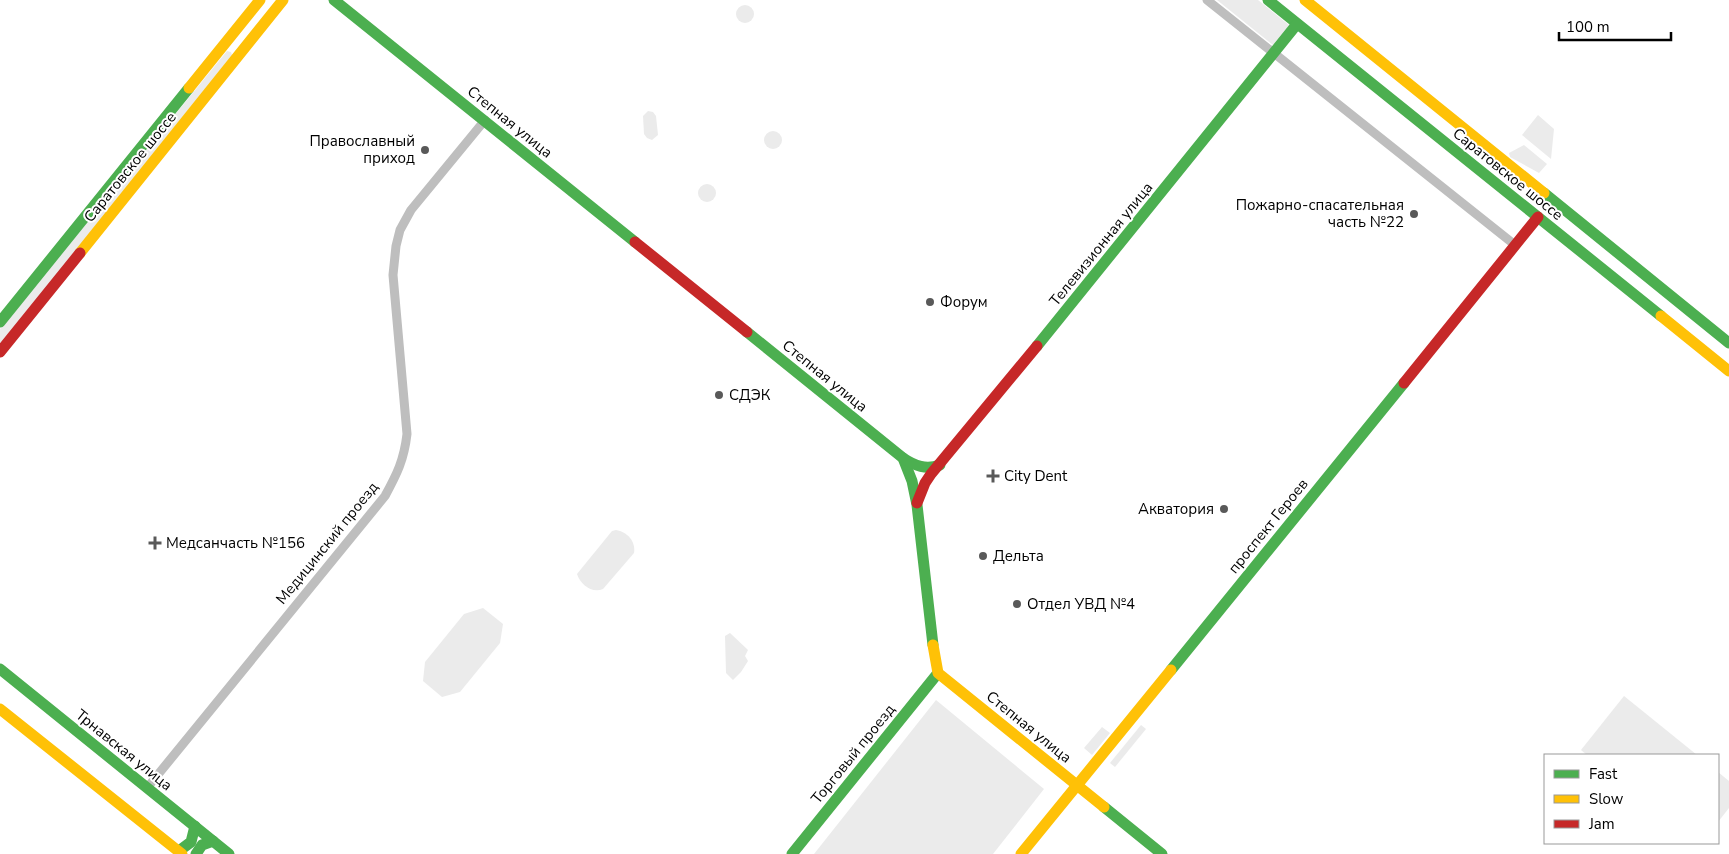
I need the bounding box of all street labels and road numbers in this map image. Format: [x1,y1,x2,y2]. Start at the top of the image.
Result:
street label: Степная улица [463,81,557,163]
street label: Саратовское шоссе [79,108,181,226]
street label: Саратовское шоссе [1449,123,1567,225]
street label: Телевизионная улица [1045,178,1157,310]
street label: Степная улица [778,335,872,417]
street label: проспект Героев [1224,474,1312,578]
street label: Медицинский проезд [271,477,383,608]
street label: Степная улица [982,686,1076,768]
street label: Торговый проезд [807,700,899,808]
street label: Трнавская улица [72,705,176,795]

